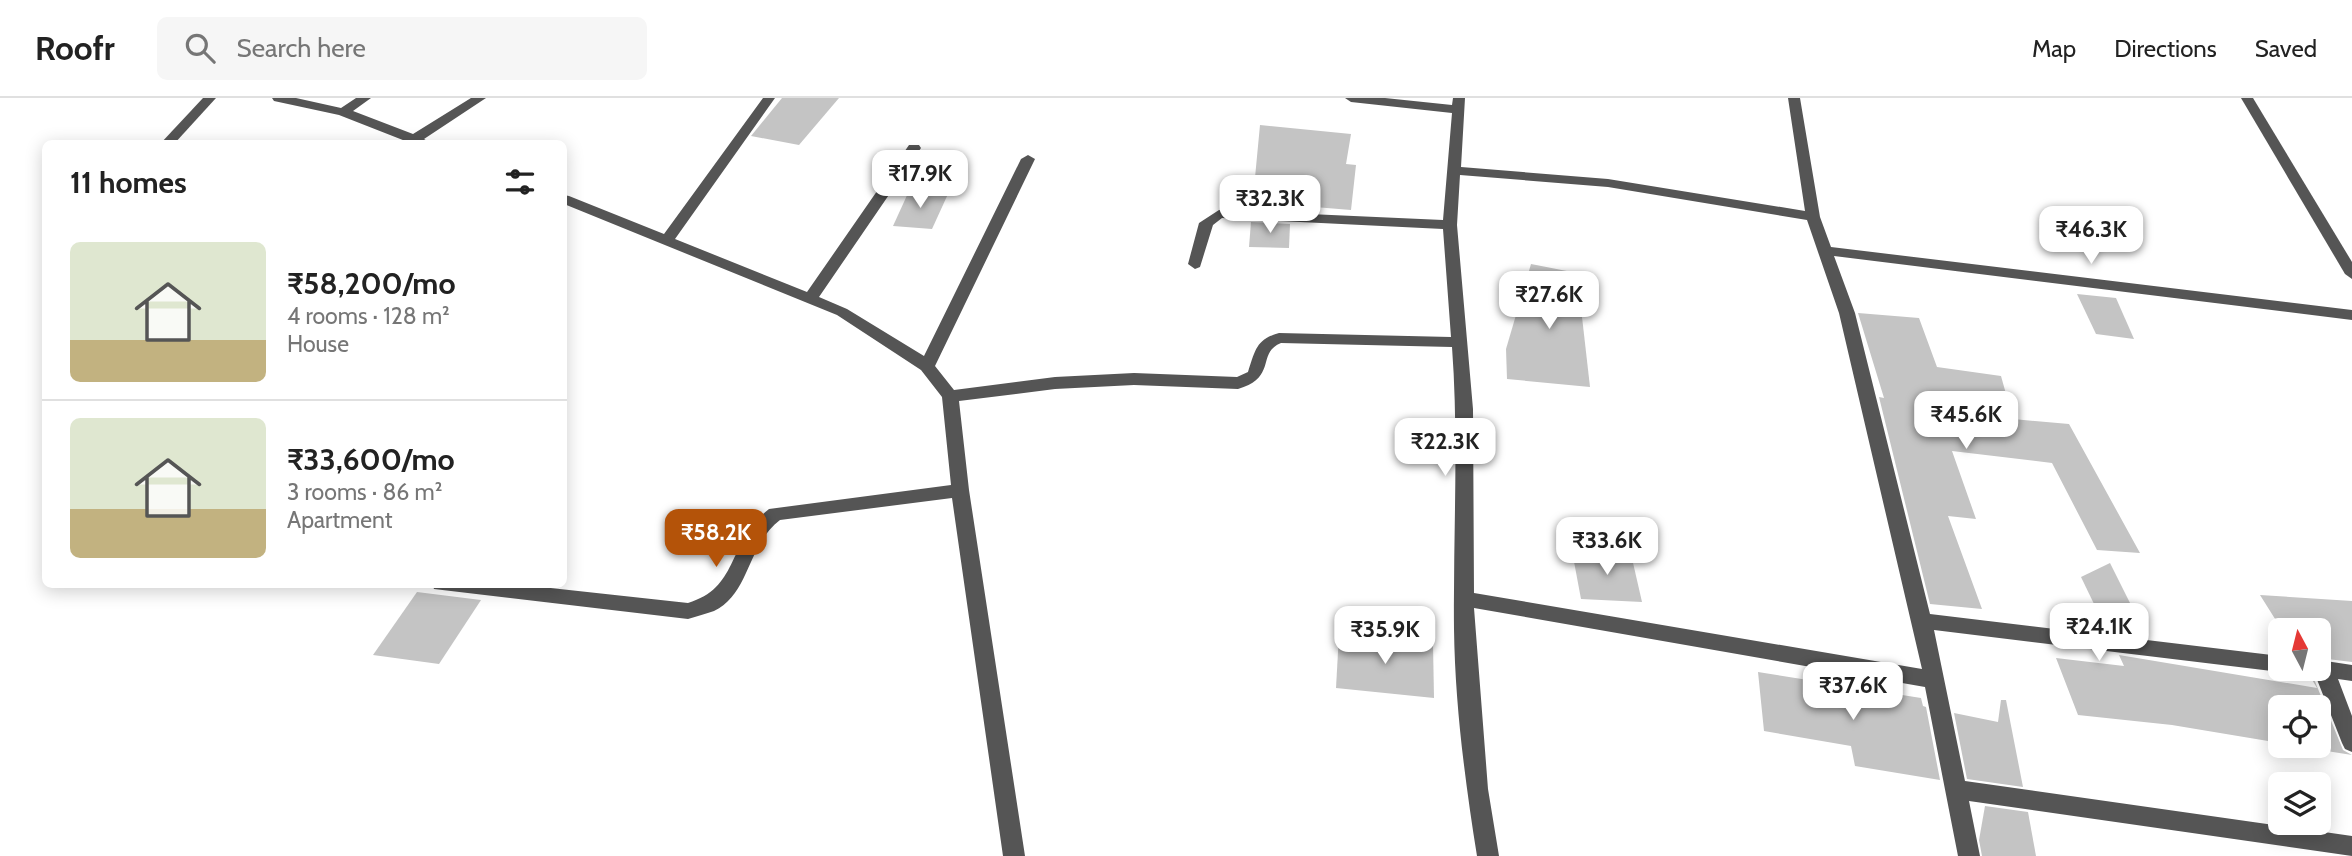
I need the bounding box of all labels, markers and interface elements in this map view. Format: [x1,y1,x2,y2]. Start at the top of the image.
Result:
search box [157,17,647,80]
text: Roofr [35,28,115,68]
icon: search [181,29,219,67]
text: Search here [237,32,366,64]
text: Map [2032,34,2076,63]
text: Directions [2114,34,2217,63]
text: Saved [2255,34,2317,63]
pin: ₹17.9K [863,150,977,210]
text: ₹17.9K [888,159,952,187]
icon: filters [501,163,539,201]
text: 11 homes [70,164,187,201]
pin: ₹32.3K [1213,176,1327,235]
text: ₹32.3K [1235,184,1305,212]
pin: ₹46.3K [2034,206,2148,266]
text: ₹46.3K [2055,215,2127,243]
text: ₹58,200/mo [287,265,456,302]
icon: home [126,270,210,354]
pin: ₹27.6K [1492,272,1606,331]
text: ₹27.6K [1515,280,1583,308]
text: 4 rooms · 128 m² [287,302,450,330]
text: House [287,330,349,358]
pin: ₹45.6K [1909,392,2023,451]
text: ₹45.6K [1930,400,2002,428]
pin: ₹22.3K [1388,418,1502,478]
text: ₹22.3K [1411,427,1479,455]
text: ₹33,600/mo [287,441,455,478]
icon: home [126,446,210,530]
text: 3 rooms · 86 m² [287,478,442,506]
text: Apartment [287,506,392,534]
pin: ₹58.2K [659,510,773,569]
text: ₹58.2K [681,518,751,546]
pin: ₹33.6K [1550,518,1664,577]
text: ₹33.6K [1572,526,1642,554]
pin: ₹24.1K [2042,603,2156,663]
pin: ₹35.9K [1328,606,1442,666]
text: ₹24.1K [2066,612,2132,640]
text: ₹35.9K [1350,615,1420,643]
north arrow [2268,618,2331,681]
map controls [2268,618,2331,835]
pin: ₹37.6K [1796,662,1910,722]
text: ₹37.6K [1819,671,1887,699]
button: locate [2268,695,2331,758]
button: layers [2268,772,2331,835]

